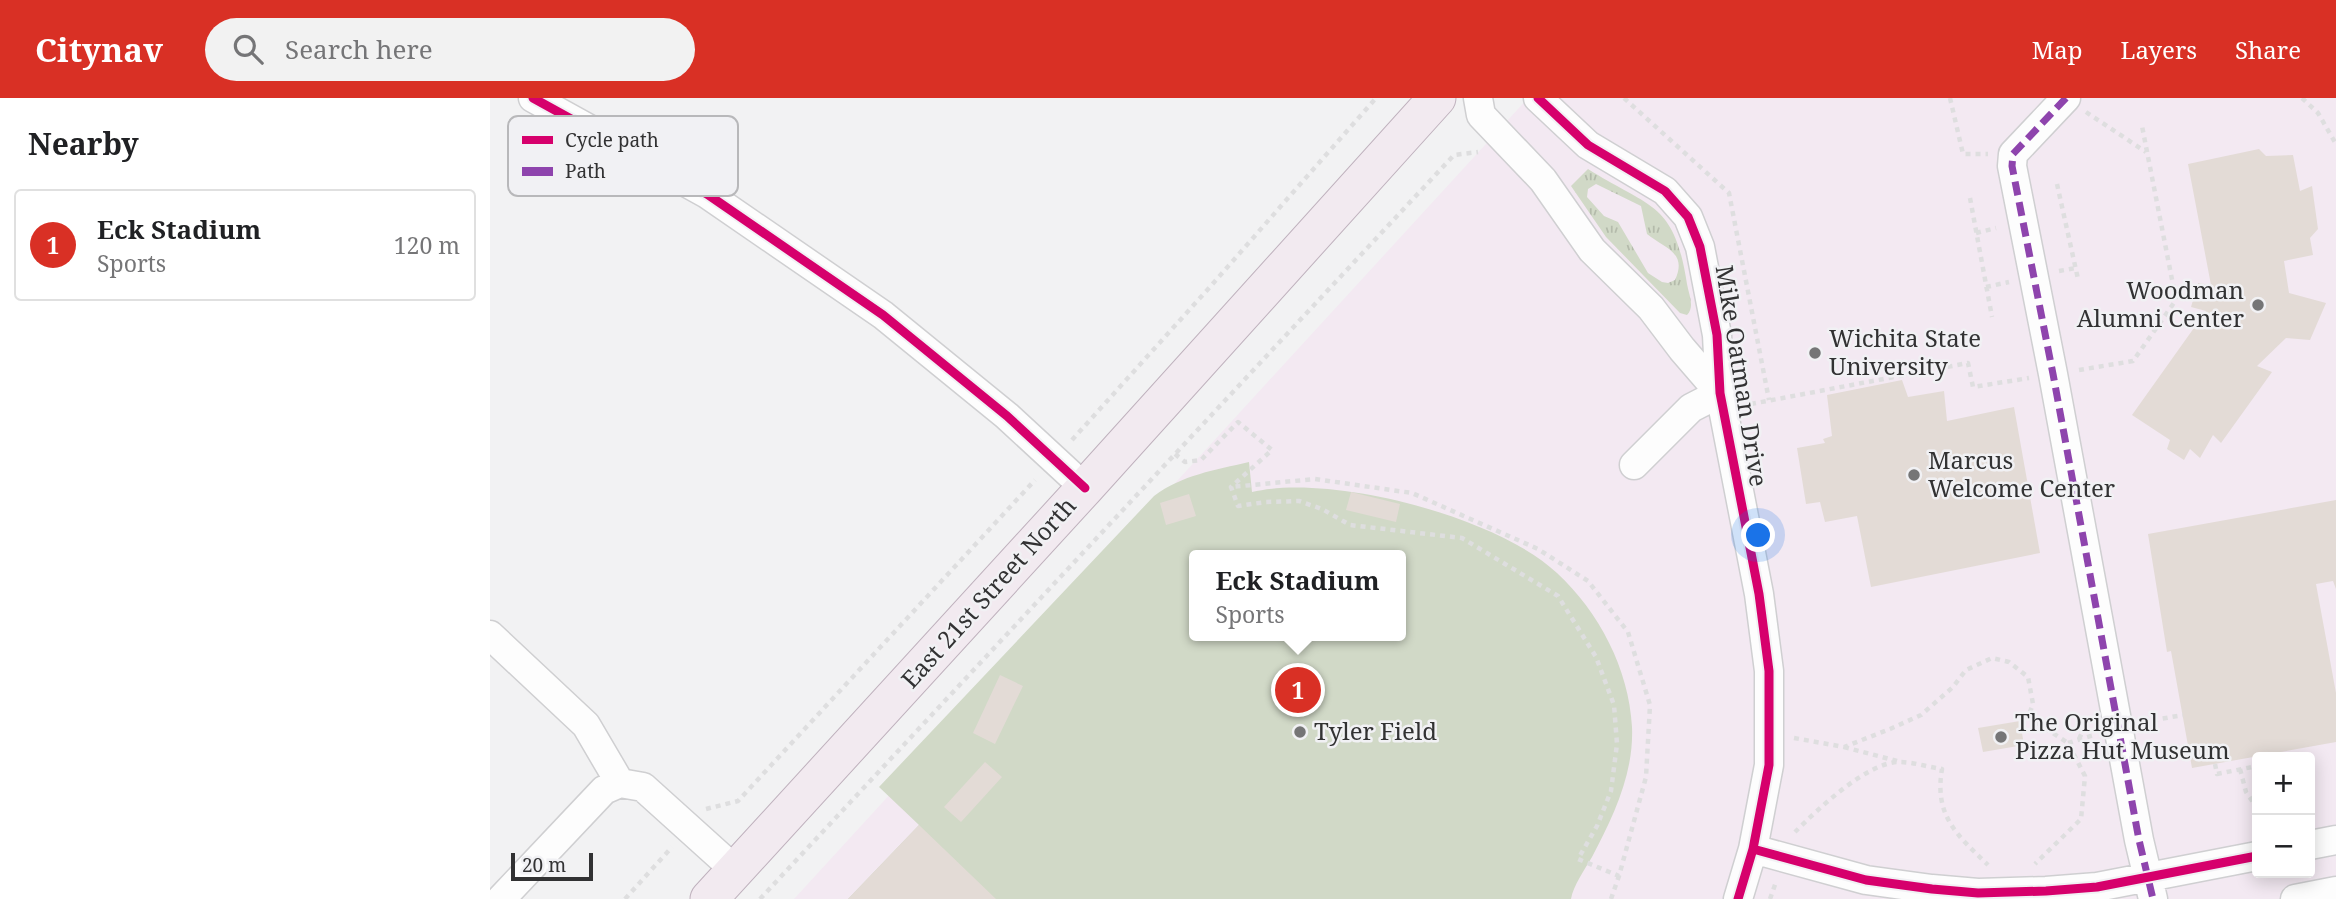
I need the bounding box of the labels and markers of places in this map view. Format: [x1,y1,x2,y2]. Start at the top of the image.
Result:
place label: Woodman Alumni Center [2077,273,2244,334]
marker: Woodman Alumni Center [2250,297,2266,313]
place label: Wichita State University [1829,321,1981,382]
marker: Wichita State University [1807,345,1823,361]
place label: Marcus Welcome Center [1928,443,2115,504]
marker: Marcus Welcome Center [1906,467,1922,483]
pin: 1 [1275,664,1321,716]
place label: The Original Pizza Hut Museum [2015,705,2230,766]
place label: Tyler Field [1314,714,1437,747]
marker: Tyler Field [1292,724,1308,740]
marker: The Original Pizza Hut Museum [1993,729,2009,745]

